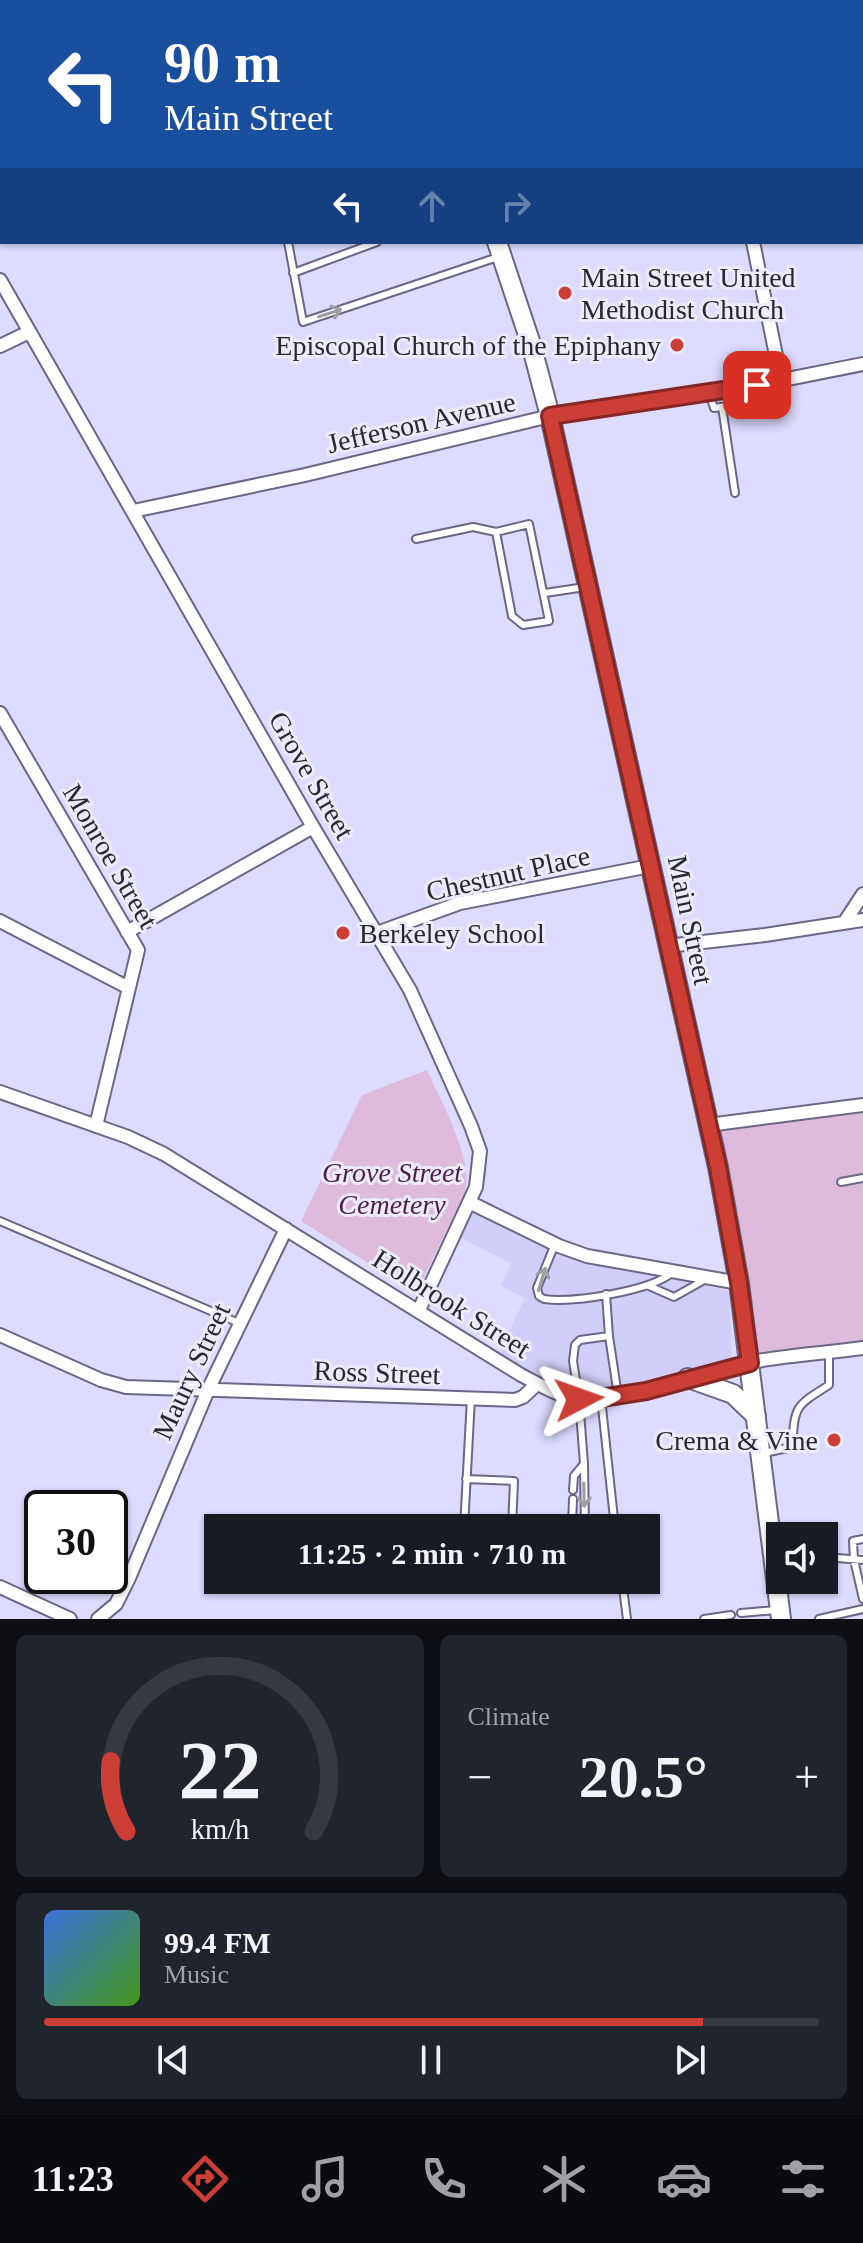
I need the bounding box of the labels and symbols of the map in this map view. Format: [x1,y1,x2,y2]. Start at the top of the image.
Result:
place label: Main Street United Methodist Church [581,262,796,325]
marker: Main Street United Methodist Church [556,284,574,302]
one-way arrow [317,305,342,320]
place label: Episcopal Church of the Epiphany [275,330,661,361]
marker: Episcopal Church of the Epiphany [668,336,686,354]
pin [723,351,791,419]
street label: Jefferson Avenue [324,386,518,459]
street label: Grove Street [263,706,361,845]
street label: Monroe Street [57,779,164,934]
street label: Chestnut Place [423,840,593,907]
street label: Main Street [662,853,719,988]
place label: Berkeley School [359,918,545,949]
marker: Berkeley School [334,924,352,942]
park label: Grove Street Cemetery [322,1157,463,1220]
street label: Holbrook Street [367,1243,536,1364]
one-way arrow [536,1267,550,1292]
street label: Maury Street [146,1298,237,1444]
street label: Ross Street [313,1355,441,1390]
position arrow [537,1357,621,1441]
place label: Crema & Vine [655,1425,818,1456]
marker: Crema & Vine [825,1431,843,1449]
one-way arrow [576,1481,592,1508]
speed limit sign: 30 [24,1490,128,1594]

